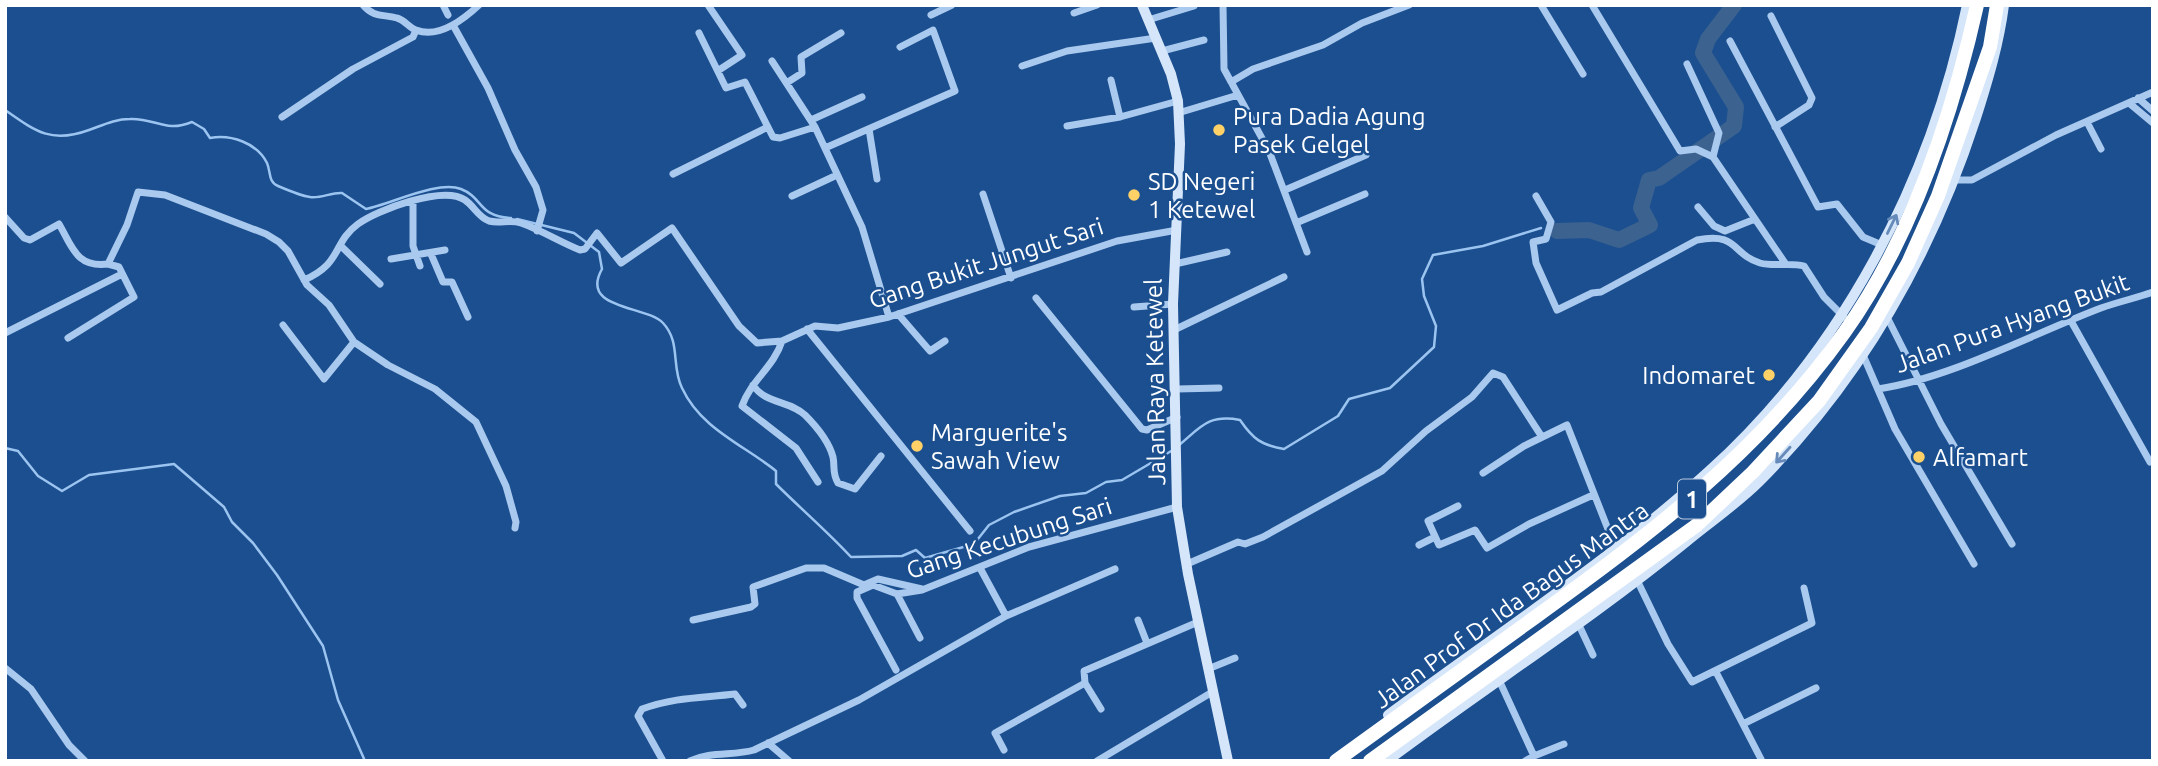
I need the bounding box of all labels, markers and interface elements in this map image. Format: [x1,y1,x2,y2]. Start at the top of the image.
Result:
place label: Pura Dadia Agung Pasek Gelgel [1233,103,1426,158]
marker: Pura Dadia Agung Pasek Gelgel [1211,122,1227,138]
place label: SD Negeri 1 Ketewel [1148,168,1255,223]
marker: SD Negeri 1 Ketewel [1126,187,1142,203]
street label: Gang Bukit Jungut Sari [866,212,1106,314]
one-way arrow [1886,214,1900,235]
street label: Jalan Pura Hyang Bukit [1891,268,2133,378]
street label: Jalan Raya Ketewel [1140,278,1170,486]
place label: Indomaret [1642,362,1756,389]
marker: Indomaret [1761,367,1777,383]
place label: Marguerite's Sawah View [931,419,1067,474]
marker: Marguerite's Sawah View [909,438,925,454]
place label: Alfamart [1933,444,2028,471]
one-way arrow [1775,446,1791,464]
marker: Alfamart [1911,449,1927,465]
road number: 1 [1678,480,1706,519]
street label: Gang Kecubung Sari [903,492,1115,584]
street label: Jalan Prof Dr Ida Bagus Mantra [1369,496,1653,714]

